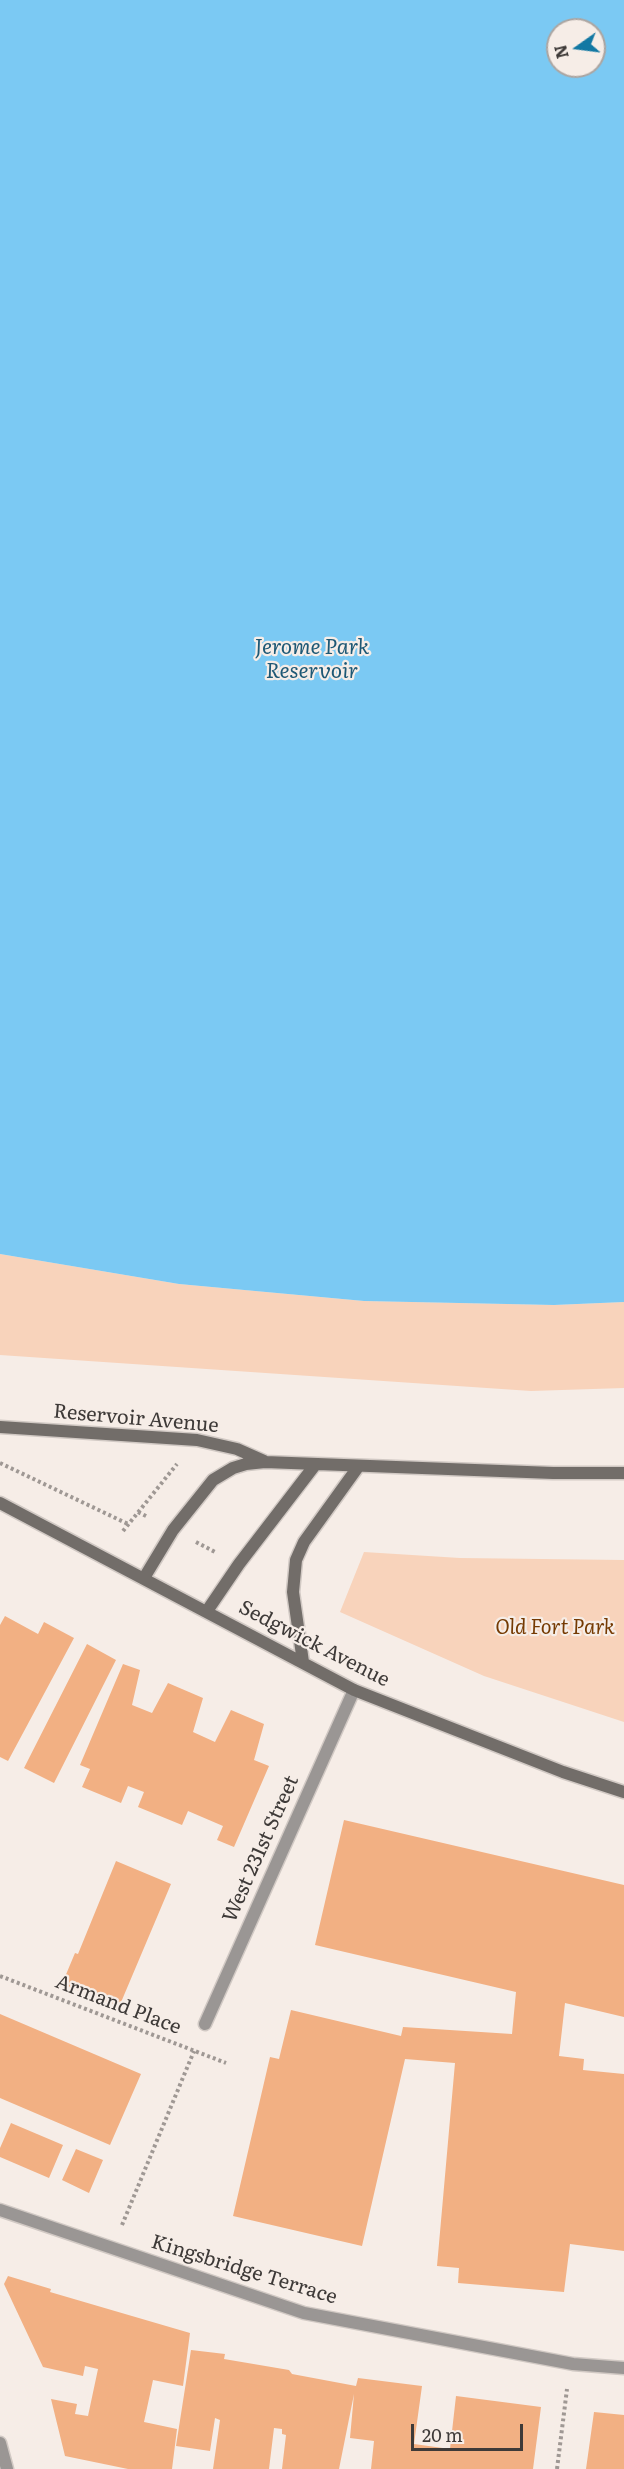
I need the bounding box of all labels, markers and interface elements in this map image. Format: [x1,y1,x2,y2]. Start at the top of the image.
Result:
north arrow [546,18,606,78]
text: N [547,42,574,61]
water label: Jerome Park Reservoir [255,635,369,685]
street label: Reservoir Avenue [52,1400,220,1438]
street label: Sedgwick Avenue [235,1596,393,1692]
park label: Old Fort Park [495,1616,615,1640]
street label: West 231st Street [218,1772,304,1926]
street label: Armand Place [52,1970,184,2040]
street label: Kingsbridge Terrace [148,2230,340,2310]
scale bar [414,2412,526,2450]
text: 20 m [422,2421,463,2448]

